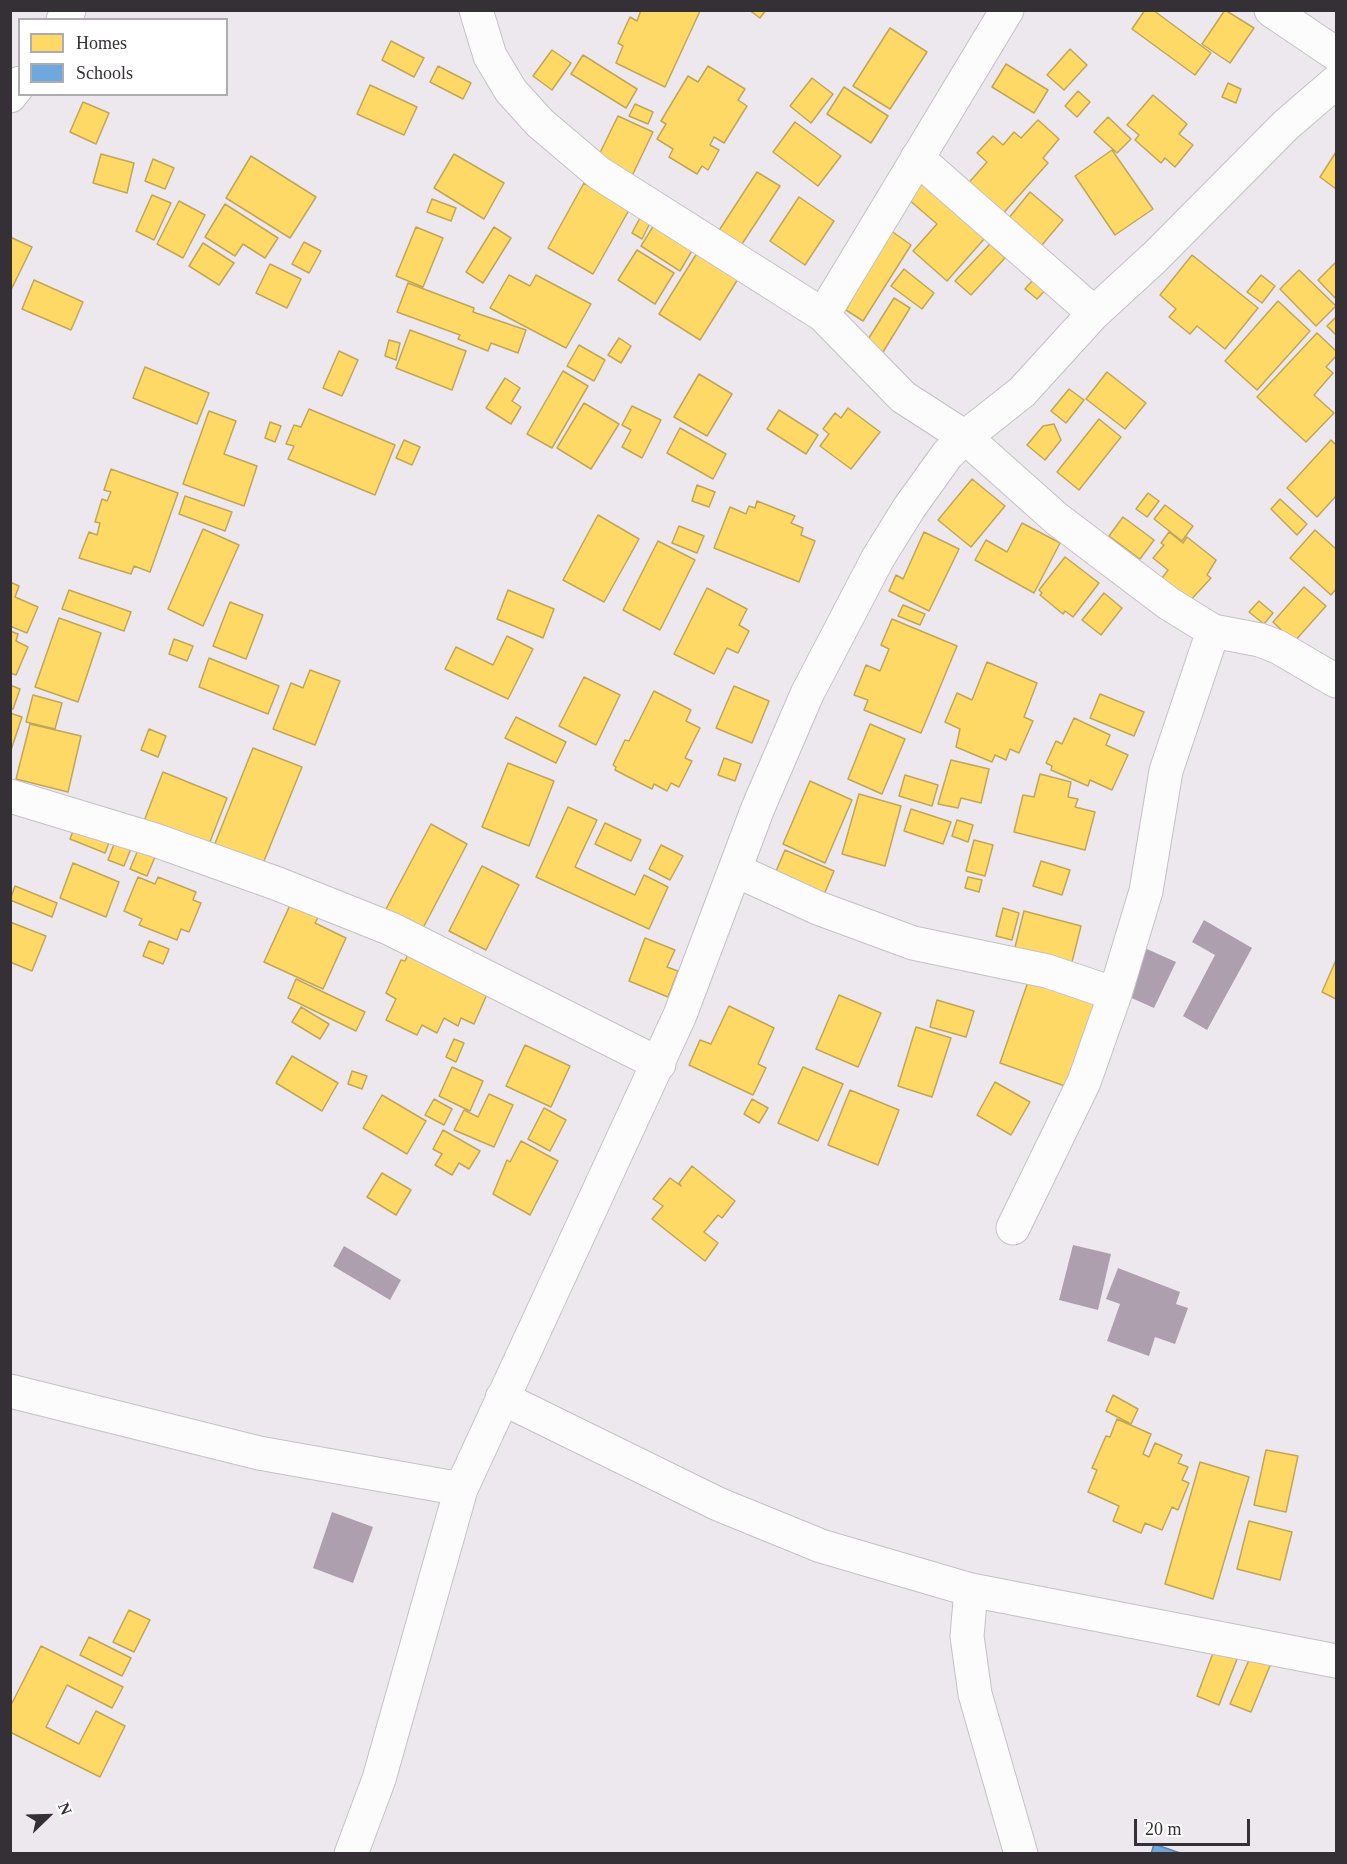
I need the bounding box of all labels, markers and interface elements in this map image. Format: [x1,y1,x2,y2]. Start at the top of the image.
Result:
legend [18,18,228,96]
text: Homes [76,33,127,53]
text: Schools [76,63,133,83]
north arrow [18,1786,78,1846]
text: N [55,1800,75,1817]
scale bar [1137,1807,1252,1845]
text: 20 m [1145,1819,1182,1839]

